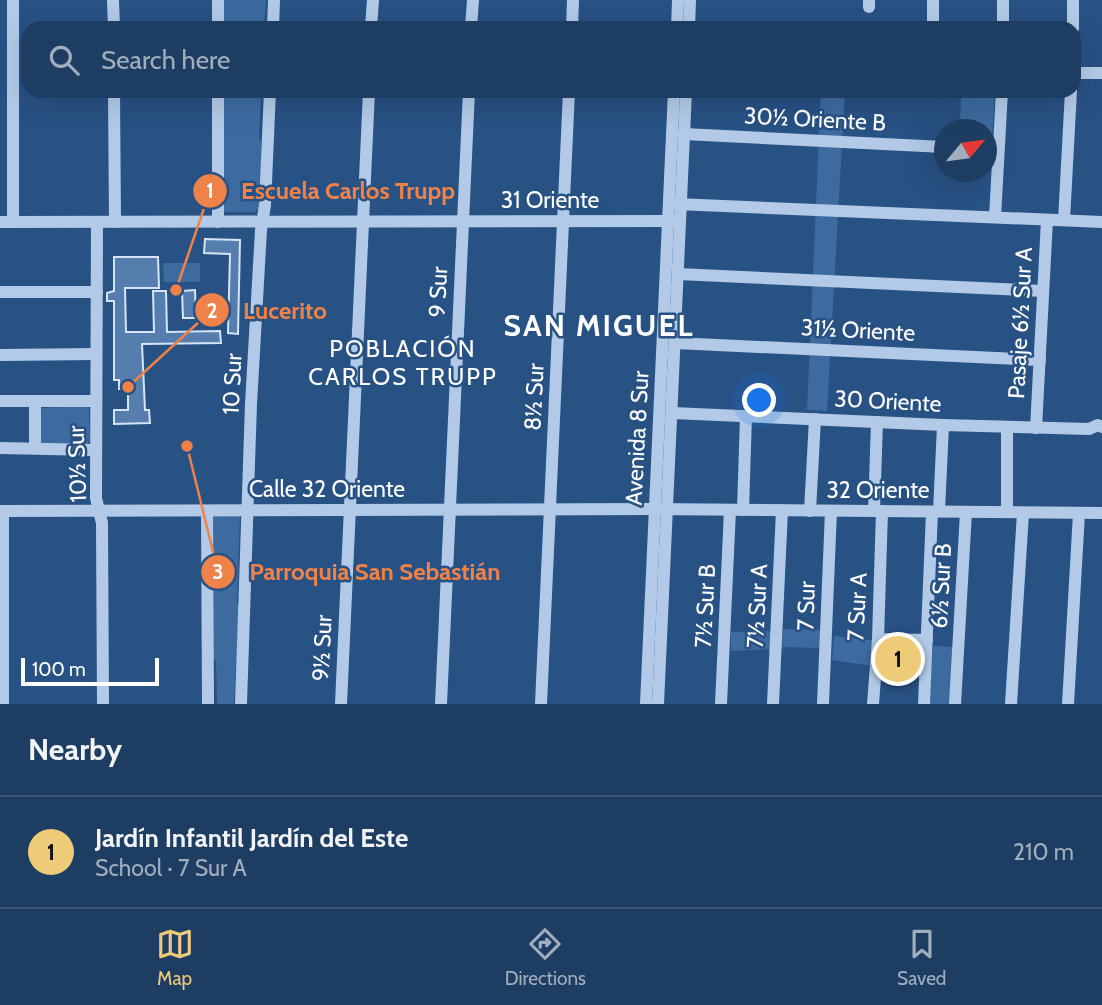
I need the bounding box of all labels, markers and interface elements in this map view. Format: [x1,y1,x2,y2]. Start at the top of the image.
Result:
search box [21,21,1081,98]
icon: search [45,41,83,79]
text: Search here [101,44,230,76]
street label: 30½ Oriente B [743,101,887,137]
north arrow [934,119,997,182]
callout: Escuela Carlos Trupp [192,169,469,214]
text: Escuela Carlos Trupp [241,176,455,205]
text: 1 [206,178,214,203]
street label: 31 Oriente [501,186,600,214]
street label: Pasaje 6½ Sur A [1002,246,1038,400]
street label: 9 Sur [423,265,453,318]
callout: Lucerito [194,288,341,333]
text: Lucerito [243,296,327,325]
text: 2 [206,298,218,323]
district label: SAN MIGUEL [504,307,694,344]
street label: 31½ Oriente [800,313,916,347]
district label: POBLACIÓN CARLOS TRUPP [308,334,498,391]
street label: 10 Sur [216,352,248,415]
street label: 8½ Sur [518,362,550,431]
street label: Avenida 8 Sur [619,369,655,506]
your location [742,383,776,417]
street label: 30 Oriente [834,384,943,418]
street label: 10½ Sur [62,424,92,503]
street label: Calle 32 Oriente [249,475,405,503]
street label: 32 Oriente [826,476,930,504]
street label: 6½ Sur B [925,542,957,629]
callout: Parroquia San Sebastián [201,550,515,595]
text: Parroquia San Sebastián [249,557,501,586]
text: 3 [212,559,224,584]
street label: 7½ Sur B [689,563,721,649]
street label: 7½ Sur A [741,563,773,649]
street label: 7 Sur A [841,572,873,642]
street label: 7 Sur [791,580,821,631]
street label: 9½ Sur [306,613,338,682]
pin: 1 [875,633,921,685]
scale bar [21,655,159,687]
text: 100 m [32,658,86,681]
text: Nearby [28,731,122,768]
text: Jardín Infantil Jardín del Este [95,822,408,854]
text: 1 [47,838,55,866]
text: 210 m [1013,838,1074,866]
text: School · 7 Sur A [95,854,247,882]
tab: Map [156,925,194,990]
tab: Directions [505,925,586,990]
tab: Saved [897,925,946,990]

